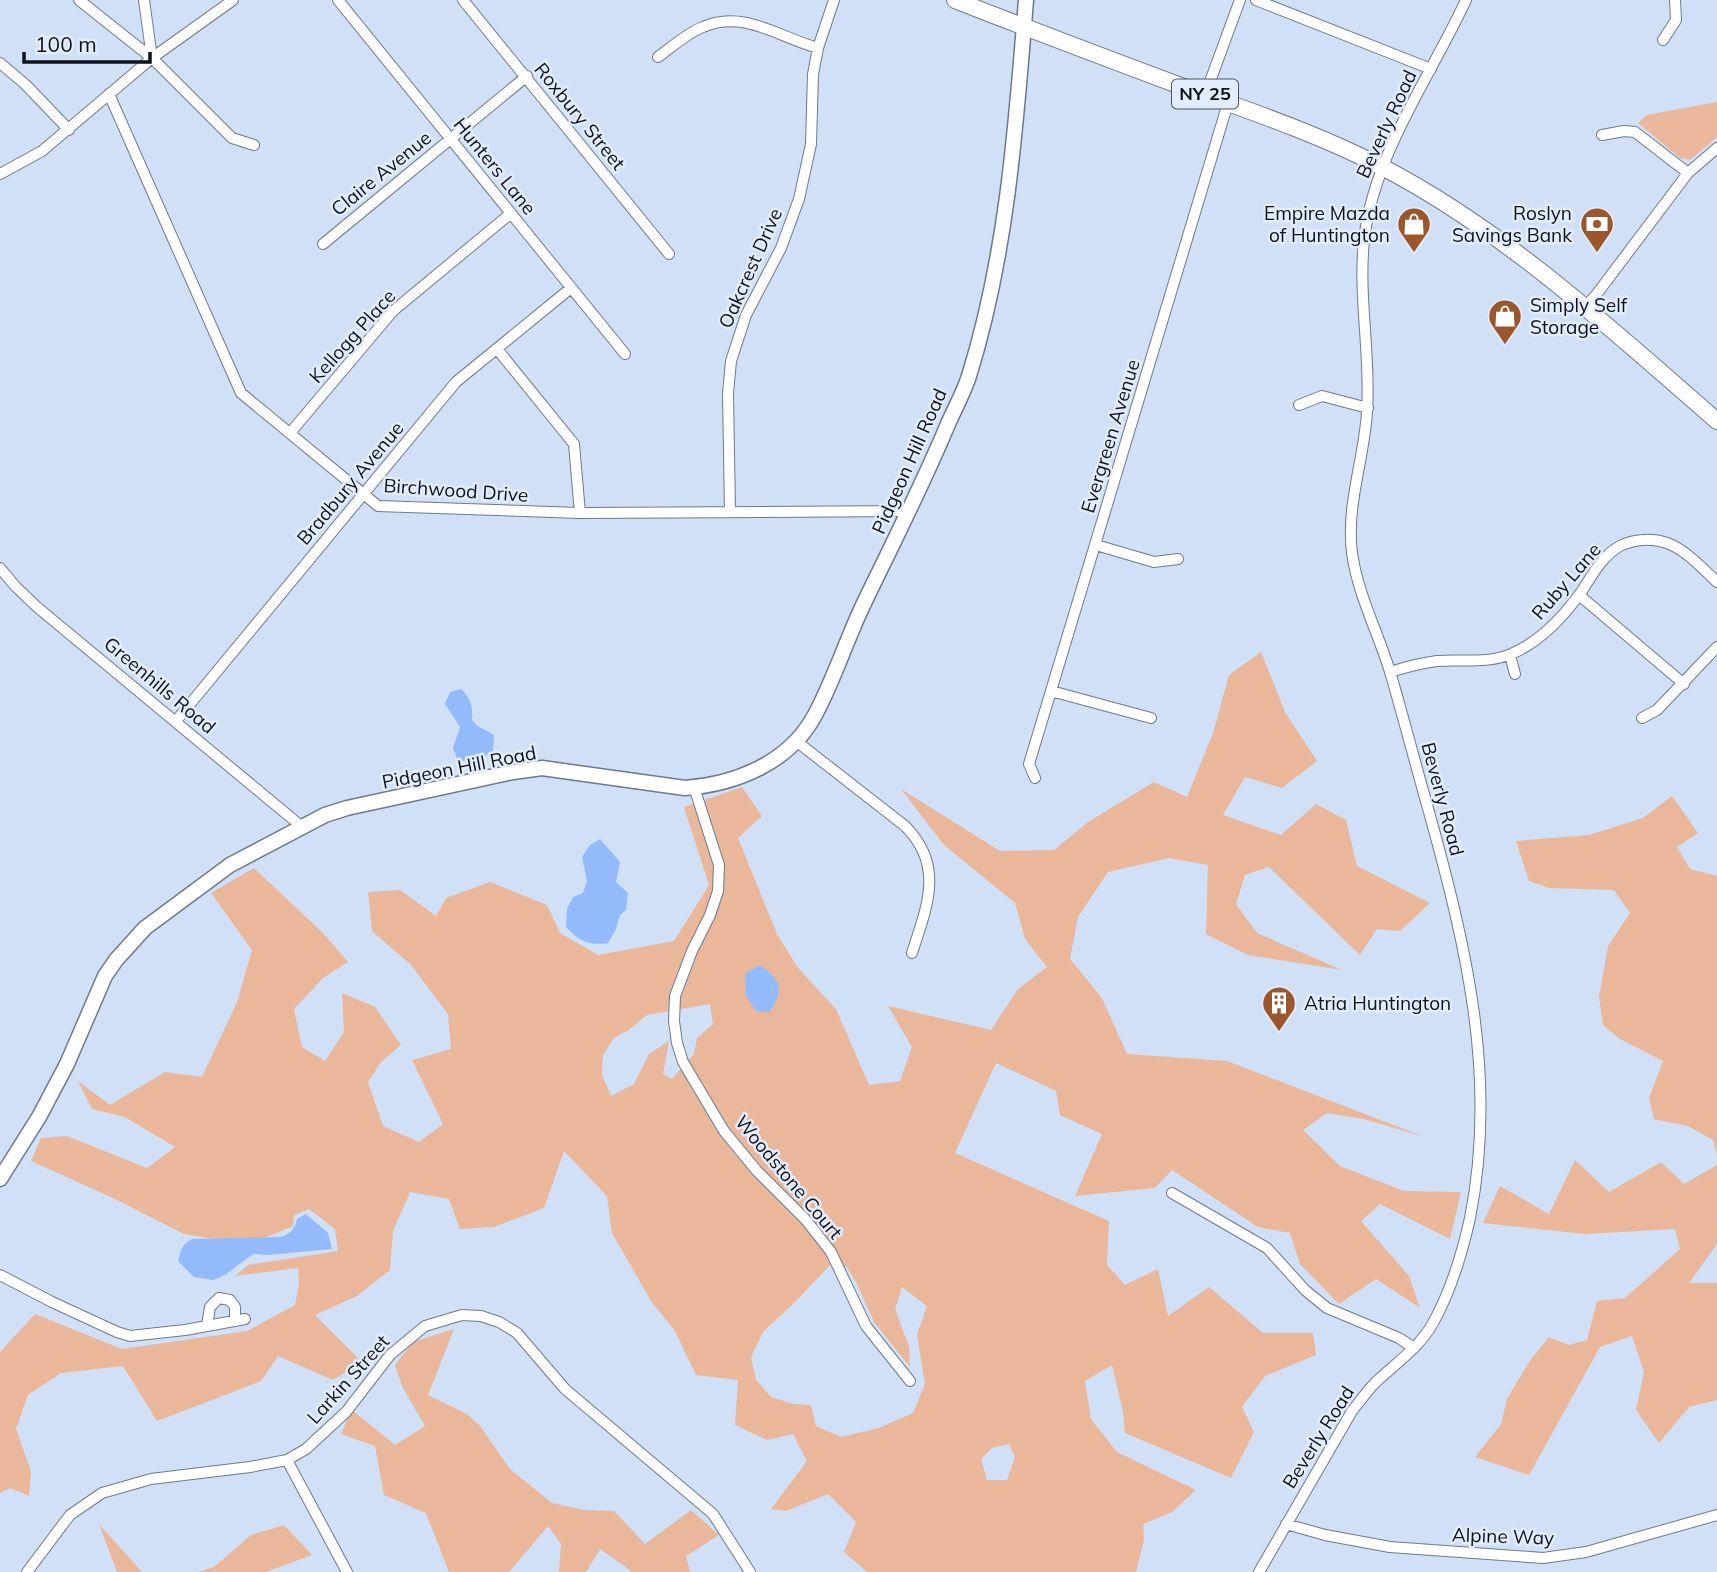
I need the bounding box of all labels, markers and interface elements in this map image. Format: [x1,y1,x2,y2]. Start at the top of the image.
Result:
scale bar [24,21,150,65]
text: 100 m [35,31,97,57]
street label: Roxbury Street [529,57,631,175]
street label: Beverly Road [1351,66,1421,182]
road number: NY 25 [1172,80,1238,108]
street label: Hunters Lane [449,113,541,219]
street label: Claire Avenue [326,125,436,221]
place label: Empire Mazda of Huntington [1264,201,1390,247]
place label: Roslyn Savings Bank [1452,201,1572,247]
street label: Oakcrest Drive [713,204,787,332]
shop icon: Empire Mazda of Huntington [1395,205,1433,254]
bank icon: Roslyn Savings Bank [1578,205,1616,254]
street label: Kellogg Place [304,284,400,388]
place label: Simply Self Storage [1530,293,1628,339]
shop icon: Simply Self Storage [1486,297,1524,346]
street label: Evergreen Avenue [1075,356,1145,516]
street label: Pidgeon Hill Road [866,385,952,537]
street label: Bradbury Avenue [291,416,409,550]
street label: Birchwood Drive [383,473,529,507]
street label: Ruby Lane [1526,538,1606,624]
street label: Greenhills Road [99,631,221,739]
street label: Pidgeon Hill Road [380,740,538,794]
street label: Beverly Road [1416,740,1470,858]
building icon: Atria Huntington [1260,984,1298,1033]
place label: Atria Huntington [1304,991,1451,1015]
street label: Woodstone Court [730,1110,848,1244]
street label: Larkin Street [302,1329,394,1429]
street label: Beverly Road [1277,1381,1359,1493]
street label: Alpine Way [1451,1522,1555,1550]

